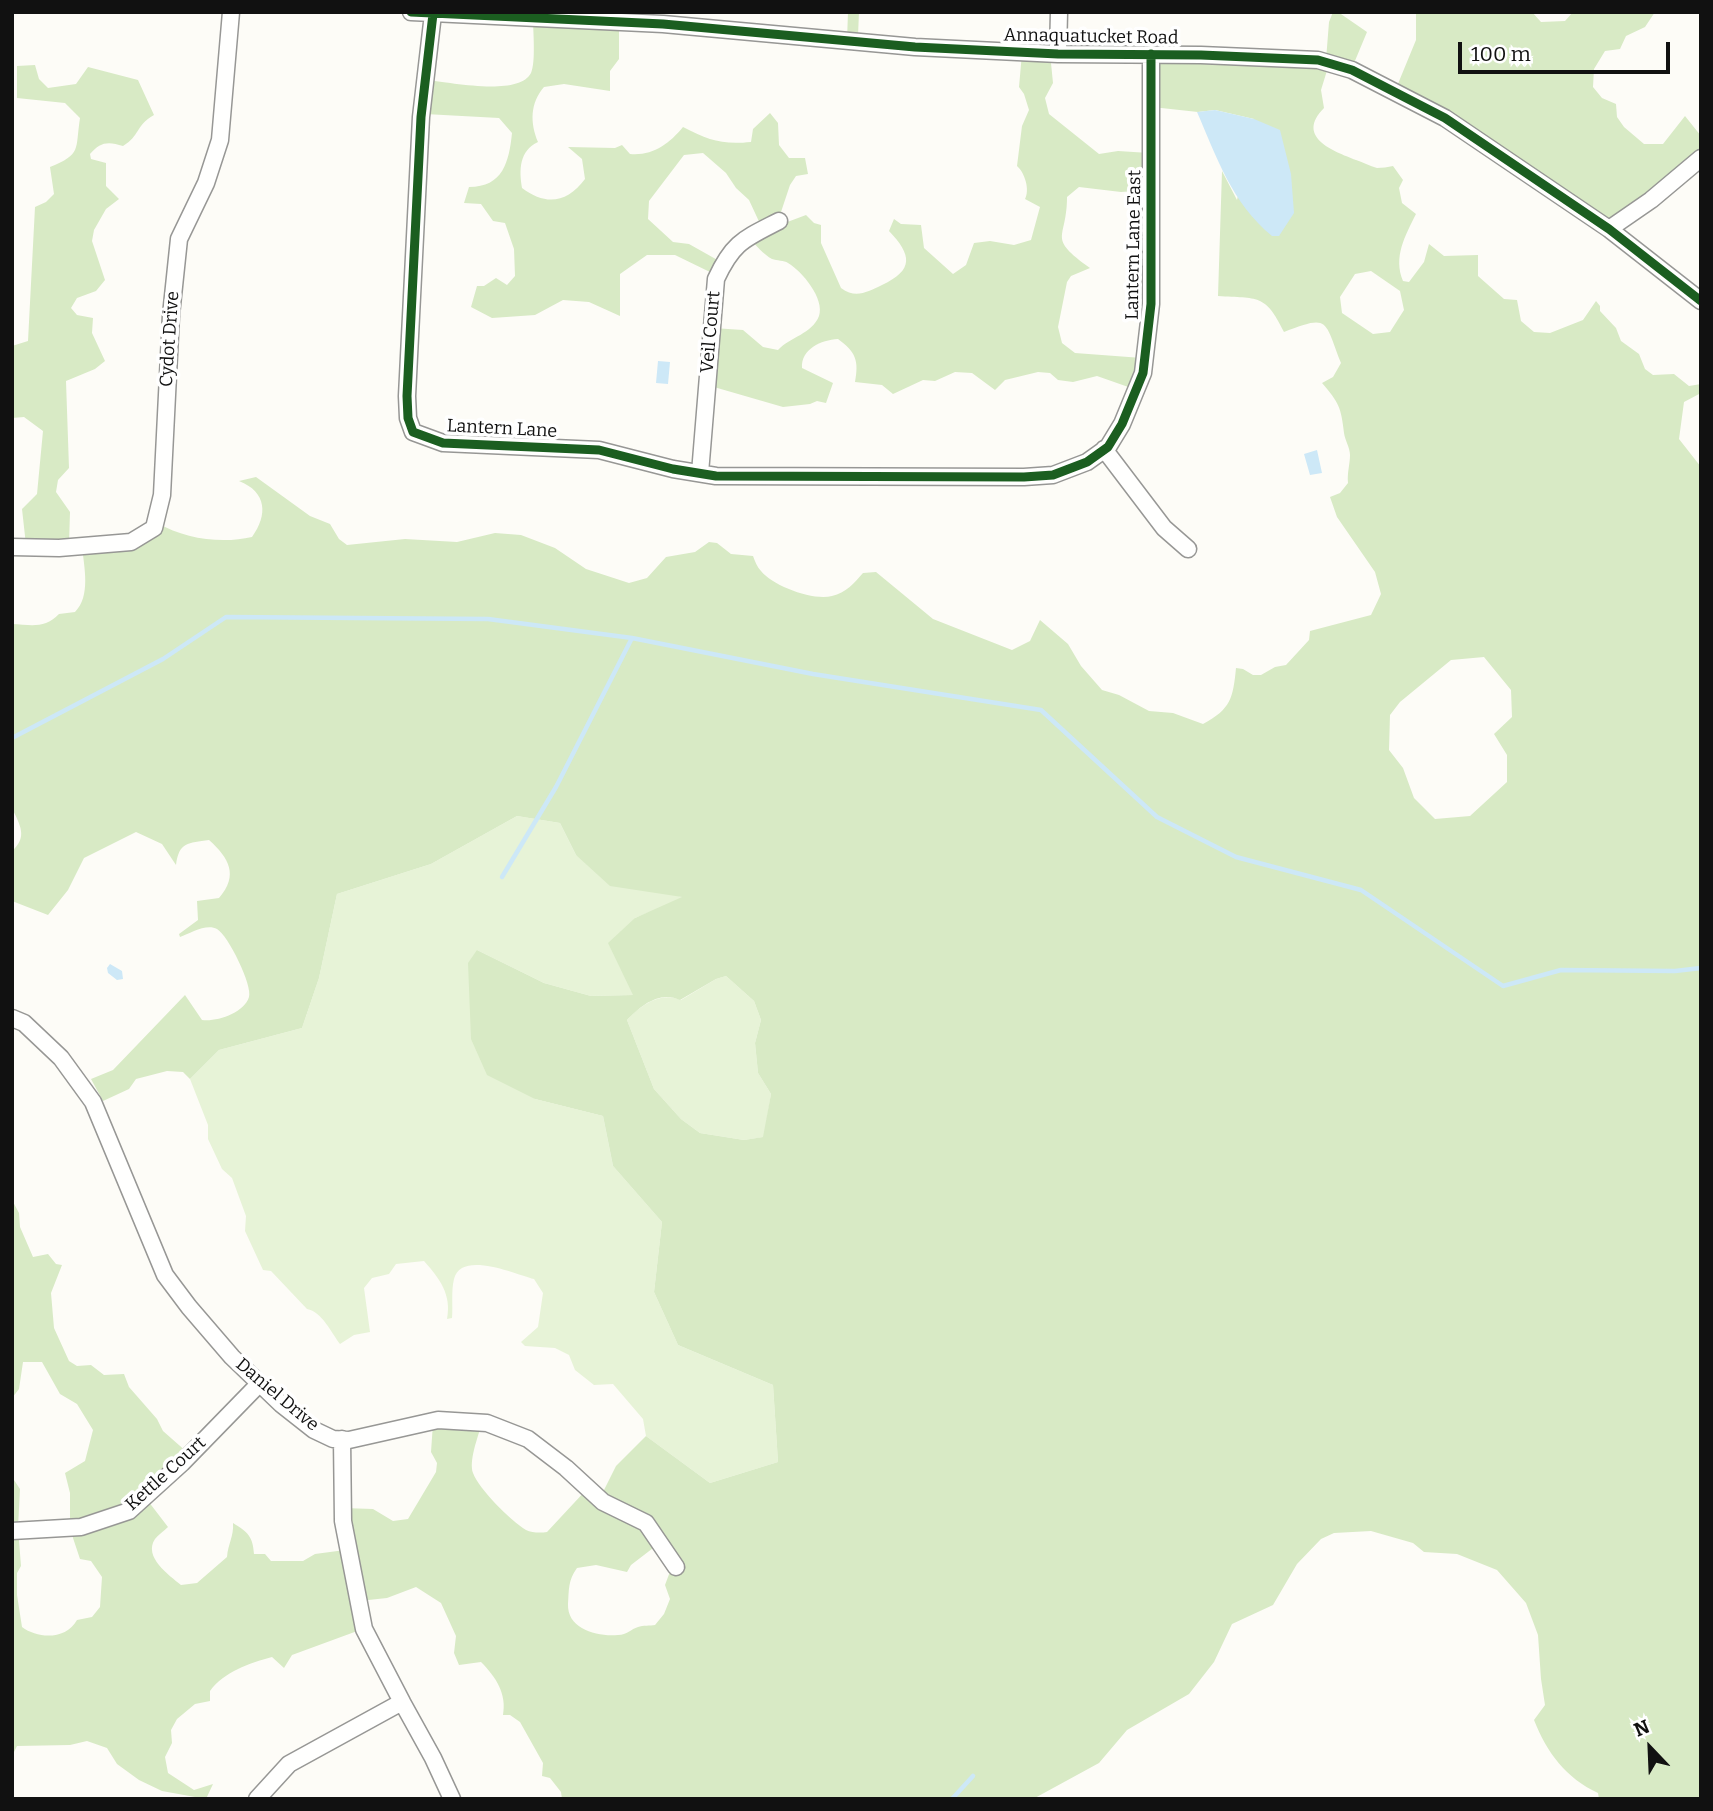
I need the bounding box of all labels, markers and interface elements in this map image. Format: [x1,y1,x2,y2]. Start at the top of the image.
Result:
street label: Annaquatucket Road [1003,25,1179,49]
scale bar [1461,28,1673,72]
text: 100 m [1471,41,1531,67]
street label: Lantern Lane East [1122,170,1146,320]
street label: Cydot Drive [156,290,184,388]
street label: Veil Court [697,290,725,374]
street label: Lantern Lane [446,415,558,443]
street label: Daniel Drive [231,1354,323,1436]
street label: Kettle Court [121,1432,211,1516]
north arrow [1615,1713,1685,1783]
text: N [1630,1715,1653,1742]

